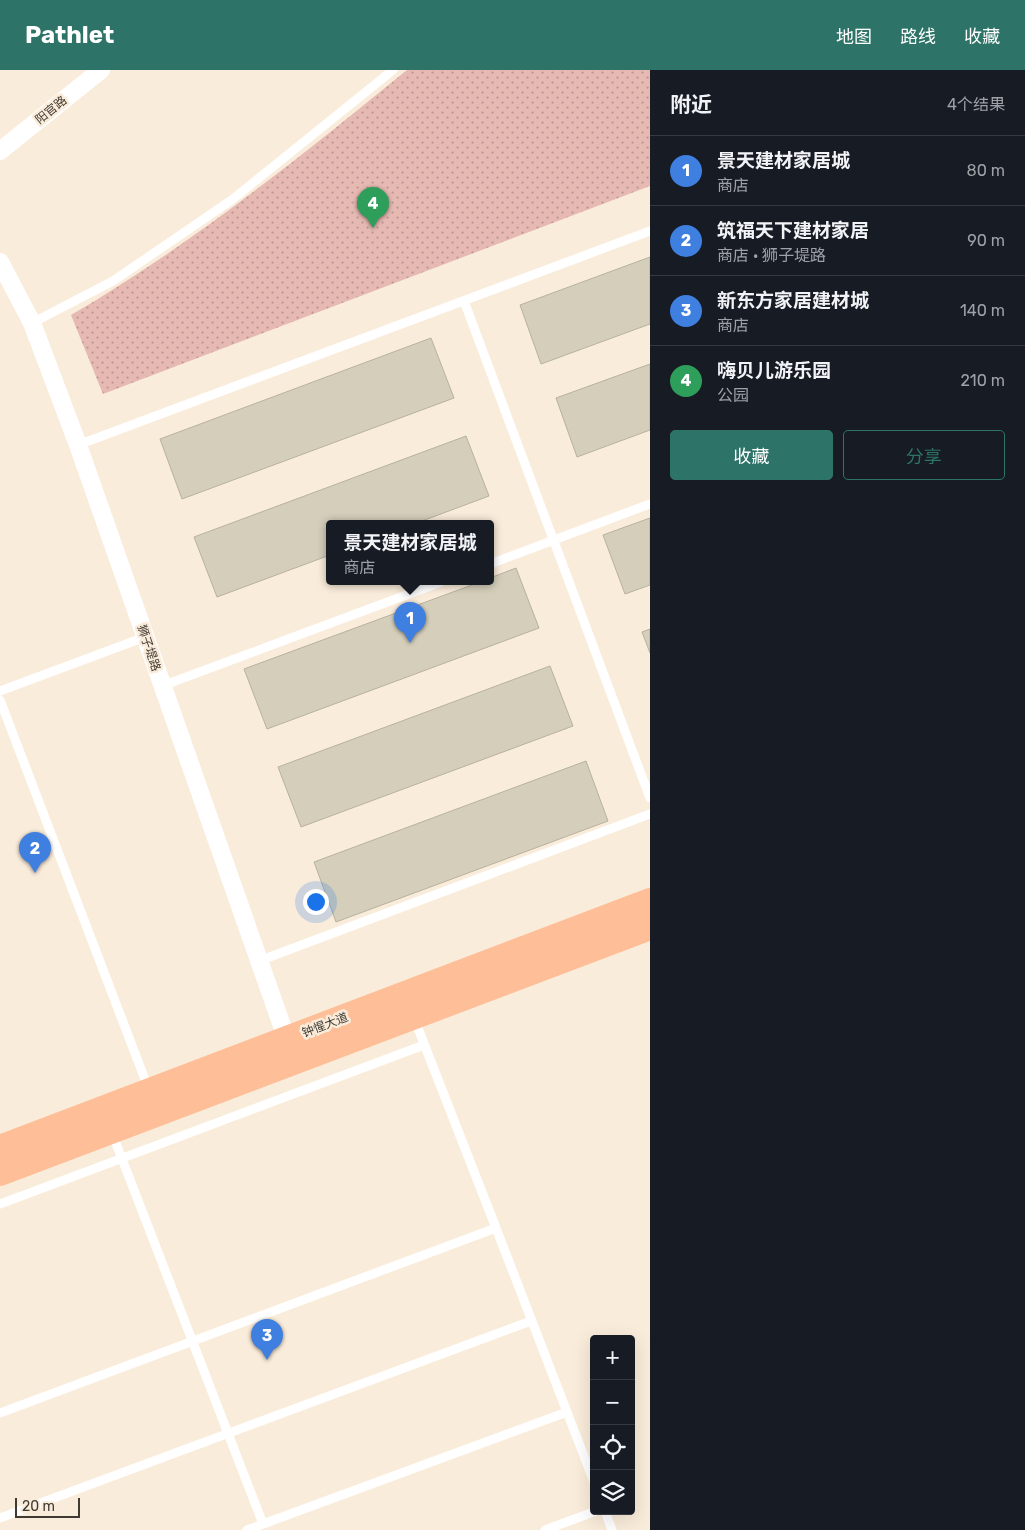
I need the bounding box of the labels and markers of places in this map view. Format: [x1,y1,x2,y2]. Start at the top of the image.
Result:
pin: 4 [357,187,389,228]
pin: 1 [394,602,426,643]
pin: 2 [19,832,51,873]
pin: 3 [251,1319,283,1360]

